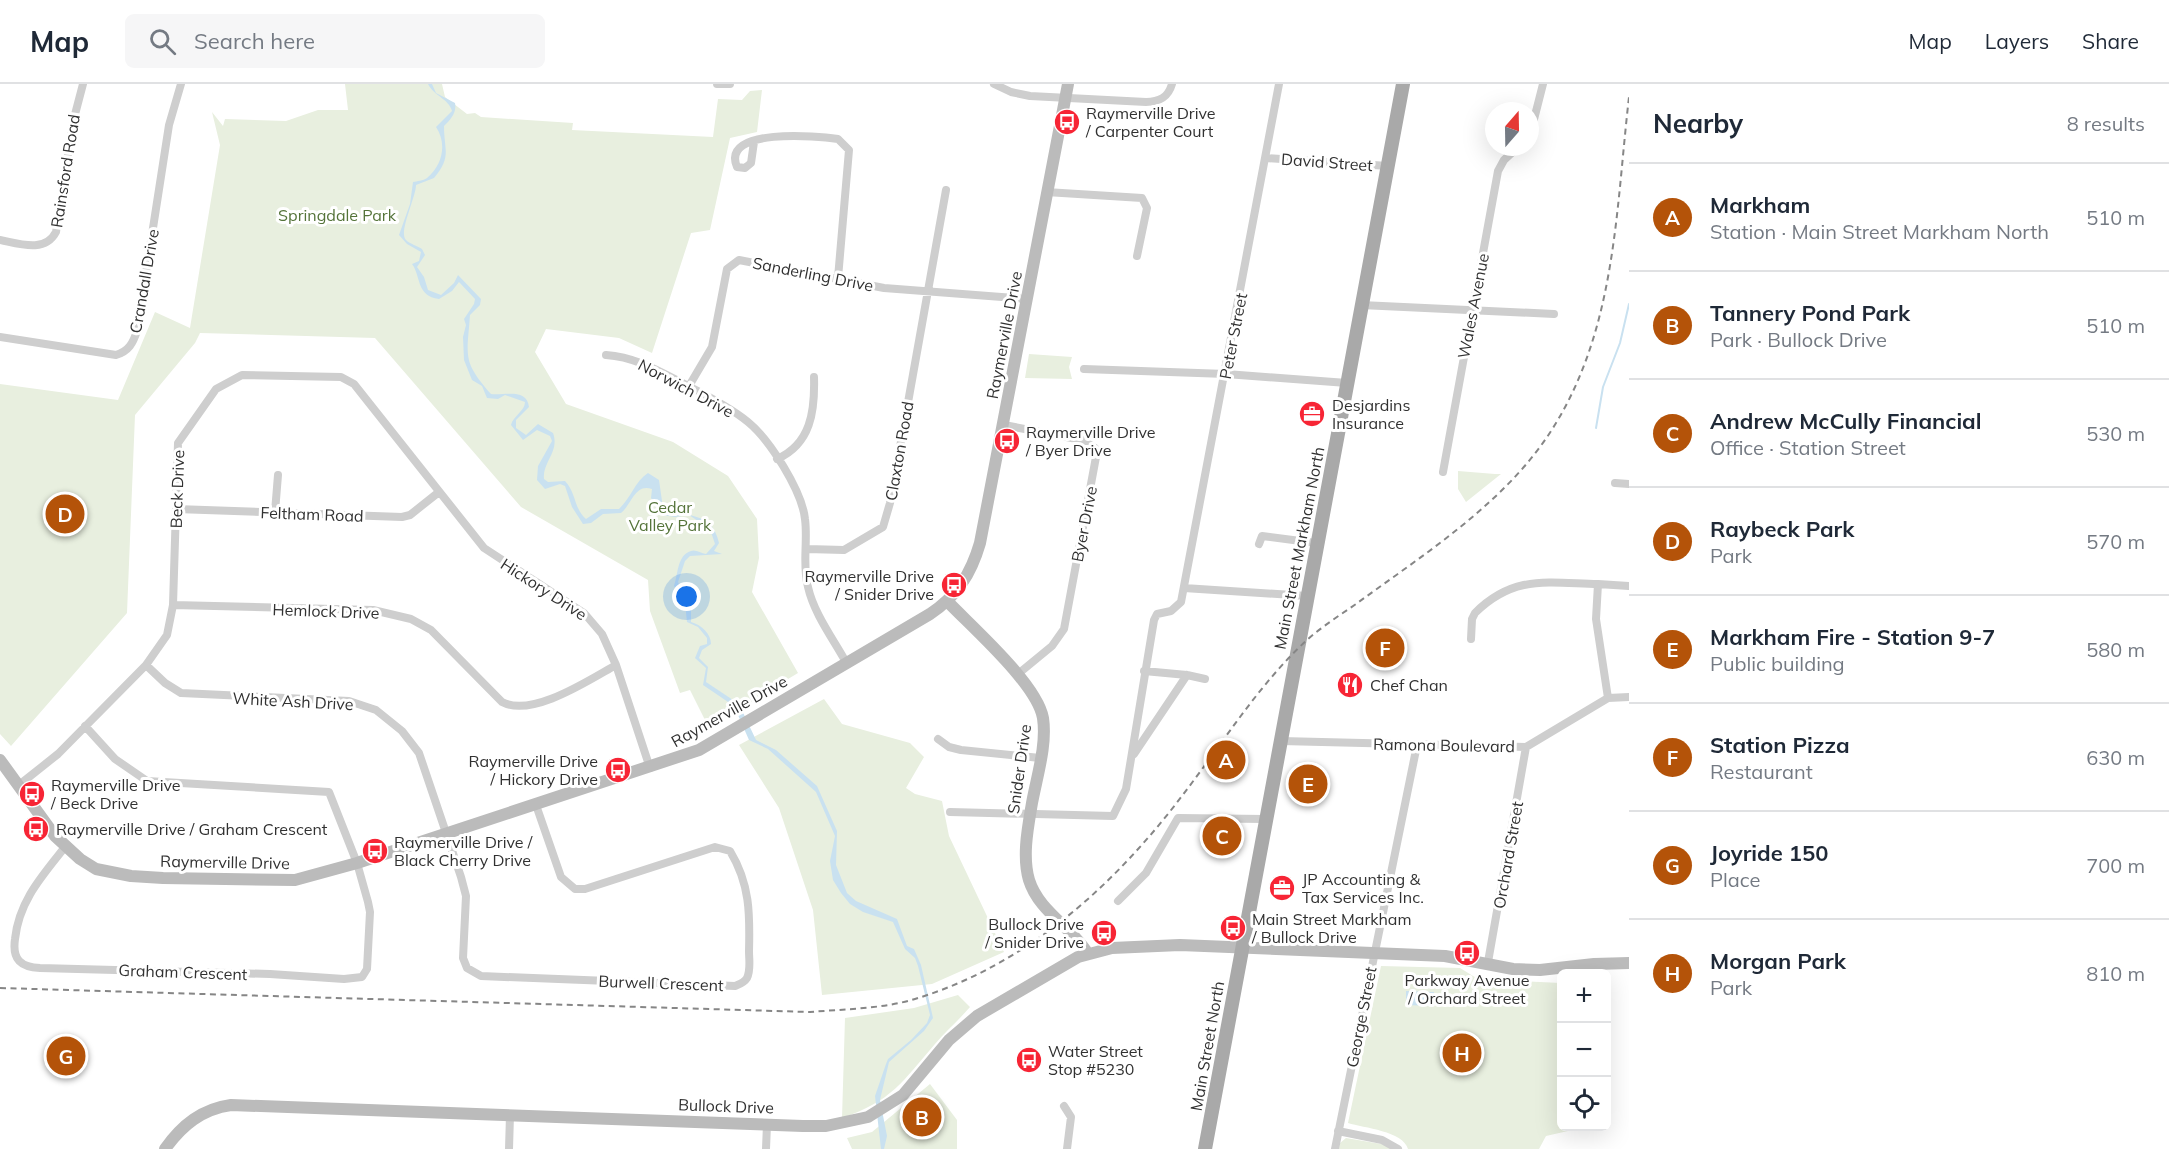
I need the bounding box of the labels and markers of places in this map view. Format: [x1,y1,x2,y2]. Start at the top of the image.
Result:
place label: Raymerville Drive / Carpenter Court [1085,103,1216,141]
bus stop icon: Raymerville Drive / Carpenter Court [1052,107,1082,137]
place label: Desjardins Insurance [1332,395,1410,433]
office icon: Desjardins Insurance [1297,399,1327,429]
place label: Raymerville Drive / Byer Drive [1025,422,1156,460]
bus stop icon: Raymerville Drive / Byer Drive [992,426,1022,456]
pin: D [46,492,84,536]
place label: Raymerville Drive / Snider Drive [804,566,934,604]
bus stop icon: Raymerville Drive / Snider Drive [939,570,969,600]
pin: F [1366,626,1404,670]
restaurant icon: Chef Chan [1335,670,1365,700]
place label: Chef Chan [1370,675,1448,695]
pin: A [1206,738,1246,782]
place label: Raymerville Drive / Hickory Drive [468,751,598,789]
bus stop icon: Raymerville Drive / Hickory Drive [603,755,633,785]
pin: E [1288,762,1328,806]
place label: Raymerville Drive / Beck Drive [50,775,181,813]
bus stop icon: Raymerville Drive / Beck Drive [17,779,47,809]
bus stop icon: Raymerville Drive / Graham Crescent [21,814,51,844]
pin: C [1202,814,1242,858]
place label: Raymerville Drive / Graham Crescent [56,819,328,839]
place label: Raymerville Drive / Black Cherry Drive [394,832,533,870]
bus stop icon: Raymerville Drive / Black Cherry Drive [360,836,390,866]
place label: JP Accounting & Tax Services Inc. [1302,869,1424,907]
office icon: JP Accounting & Tax Services Inc. [1267,873,1297,903]
place label: Main Street Markham / Bullock Drive [1251,909,1412,947]
bus stop icon: Main Street Markham / Bullock Drive [1218,913,1248,943]
place label: Bullock Drive / Snider Drive [984,914,1084,952]
bus stop icon: Bullock Drive / Snider Drive [1089,918,1119,948]
bus stop icon: Parkway Avenue / Orchard Street [1452,938,1482,968]
place label: Parkway Avenue / Orchard Street [1404,970,1530,1008]
pin: H [1442,1030,1482,1076]
pin: G [46,1034,86,1078]
place label: Water Street Stop #5230 [1048,1041,1143,1079]
bus stop icon: Water Street Stop #5230 [1014,1045,1044,1075]
pin: B [902,1094,942,1140]

